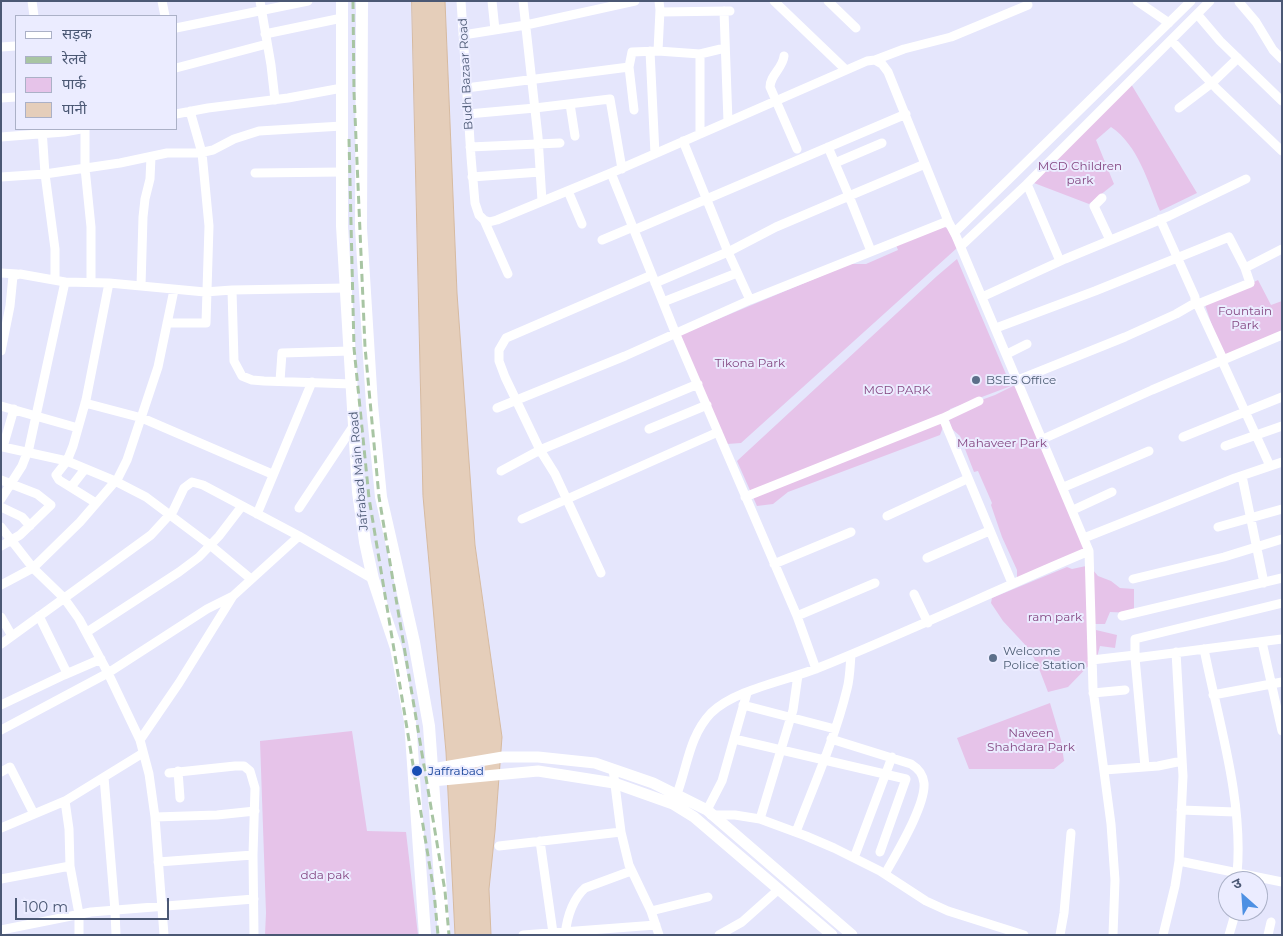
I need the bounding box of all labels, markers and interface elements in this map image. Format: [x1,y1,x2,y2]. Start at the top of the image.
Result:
legend [15,15,178,130]
street label: Budh Bazaar Road [456,18,476,130]
text: सड़क [62,24,92,43]
text: रेलवे [62,49,87,68]
text: पार्क [62,74,86,93]
text: पानी [62,99,87,118]
park label: MCD Children park [1038,159,1122,187]
park label: Fountain Park [1218,304,1272,332]
park label: Tikona Park [715,356,785,370]
place label: BSES Office [986,373,1056,387]
marker: BSES Office [970,374,982,386]
park label: MCD PARK [864,383,930,397]
street label: Jafrabad Main Road [347,411,371,531]
park label: Mahaveer Park [957,436,1047,450]
park label: ram park [1028,610,1082,624]
place label: Welcome Police Station [1003,644,1085,672]
marker: Welcome Police Station [987,652,999,664]
park label: Naveen Shahdara Park [987,726,1075,754]
marker: Jaffrabad [410,764,424,778]
place label: Jaffrabad [428,764,484,778]
park label: dda pak [301,868,349,882]
north arrow [1218,871,1268,921]
text: उ [1229,874,1244,893]
scale bar [18,888,171,920]
text: 100 m [23,897,68,916]

